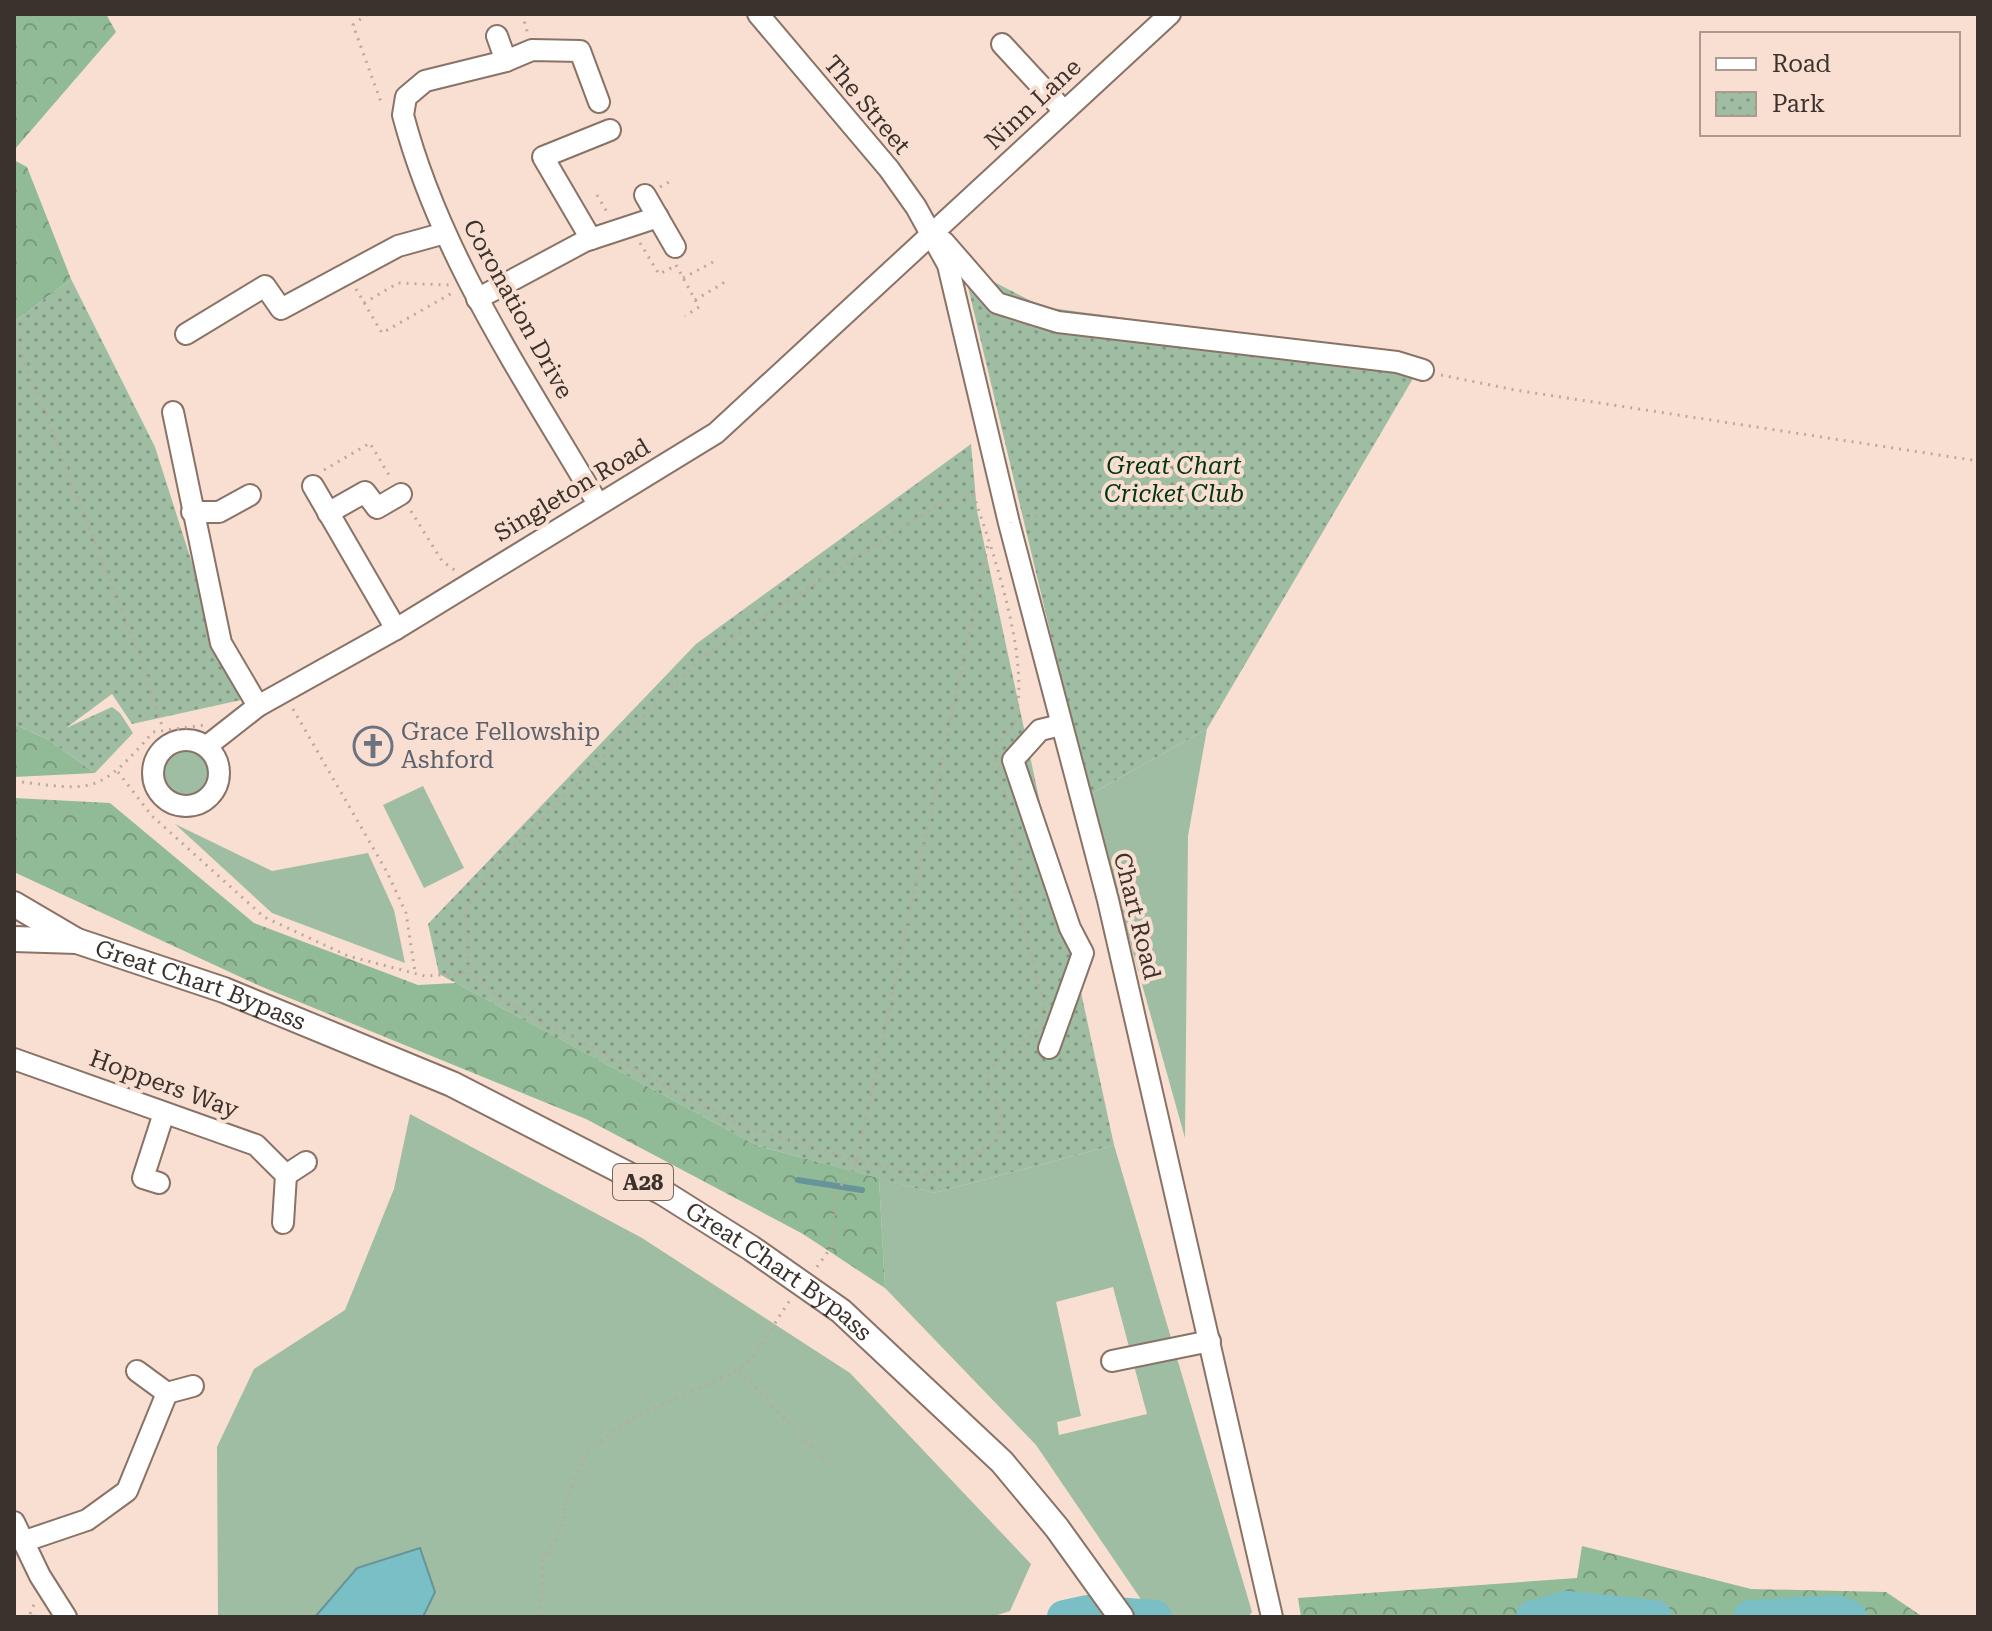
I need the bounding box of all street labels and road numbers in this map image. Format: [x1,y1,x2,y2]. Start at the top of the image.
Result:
street label: The Street [818,50,916,160]
street label: Ninn Lane [979,53,1087,155]
street label: Coronation Drive [457,215,579,403]
street label: Singleton Road [489,433,655,547]
street label: Chart Road [1108,850,1166,982]
street label: Great Chart Bypass [92,934,310,1036]
street label: Hoppers Way [86,1044,243,1124]
road number: A28 [613,1164,673,1200]
street label: Great Chart Bypass [680,1196,878,1347]

